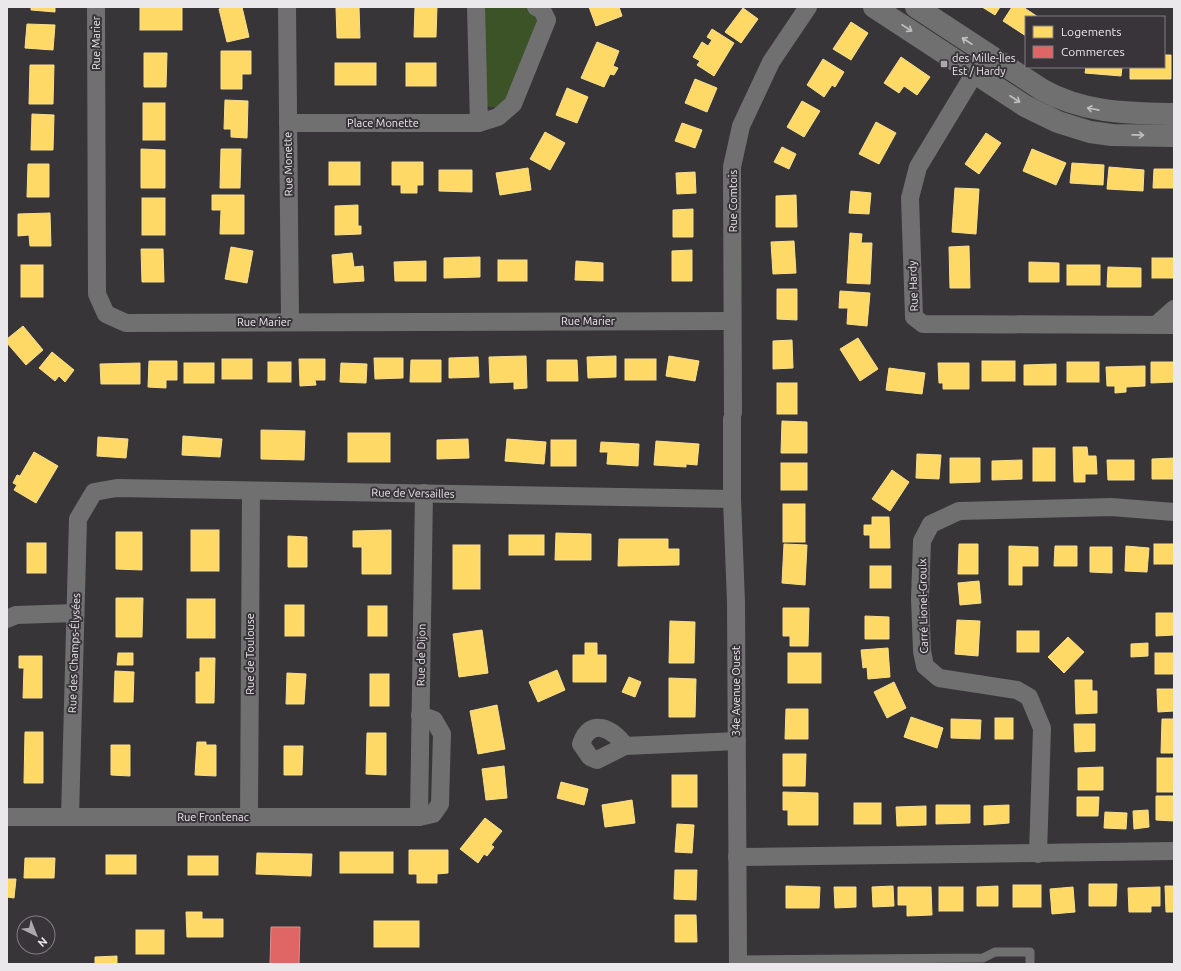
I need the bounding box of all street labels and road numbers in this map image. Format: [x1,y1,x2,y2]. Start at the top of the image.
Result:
street label: Rue Marier [90,15,102,70]
street label: Place Monette [347,117,419,129]
street label: Rue Monette [281,132,295,196]
street label: Rue Comtois [727,169,739,232]
street label: Rue Hardy [906,260,920,312]
street label: Rue Marier [561,315,616,327]
street label: Rue Marier [237,316,292,328]
street label: Rue de Versailles [371,486,455,500]
street label: Carré Lionel-Groulx [916,558,930,654]
street label: Rue des Champs-Élysées [65,593,82,713]
street label: Rue de Toulouse [244,613,256,695]
street label: Rue de Dijon [414,624,428,686]
street label: 34e Avenue Ouest [730,645,742,736]
street label: Rue Frontenac [177,811,249,823]

